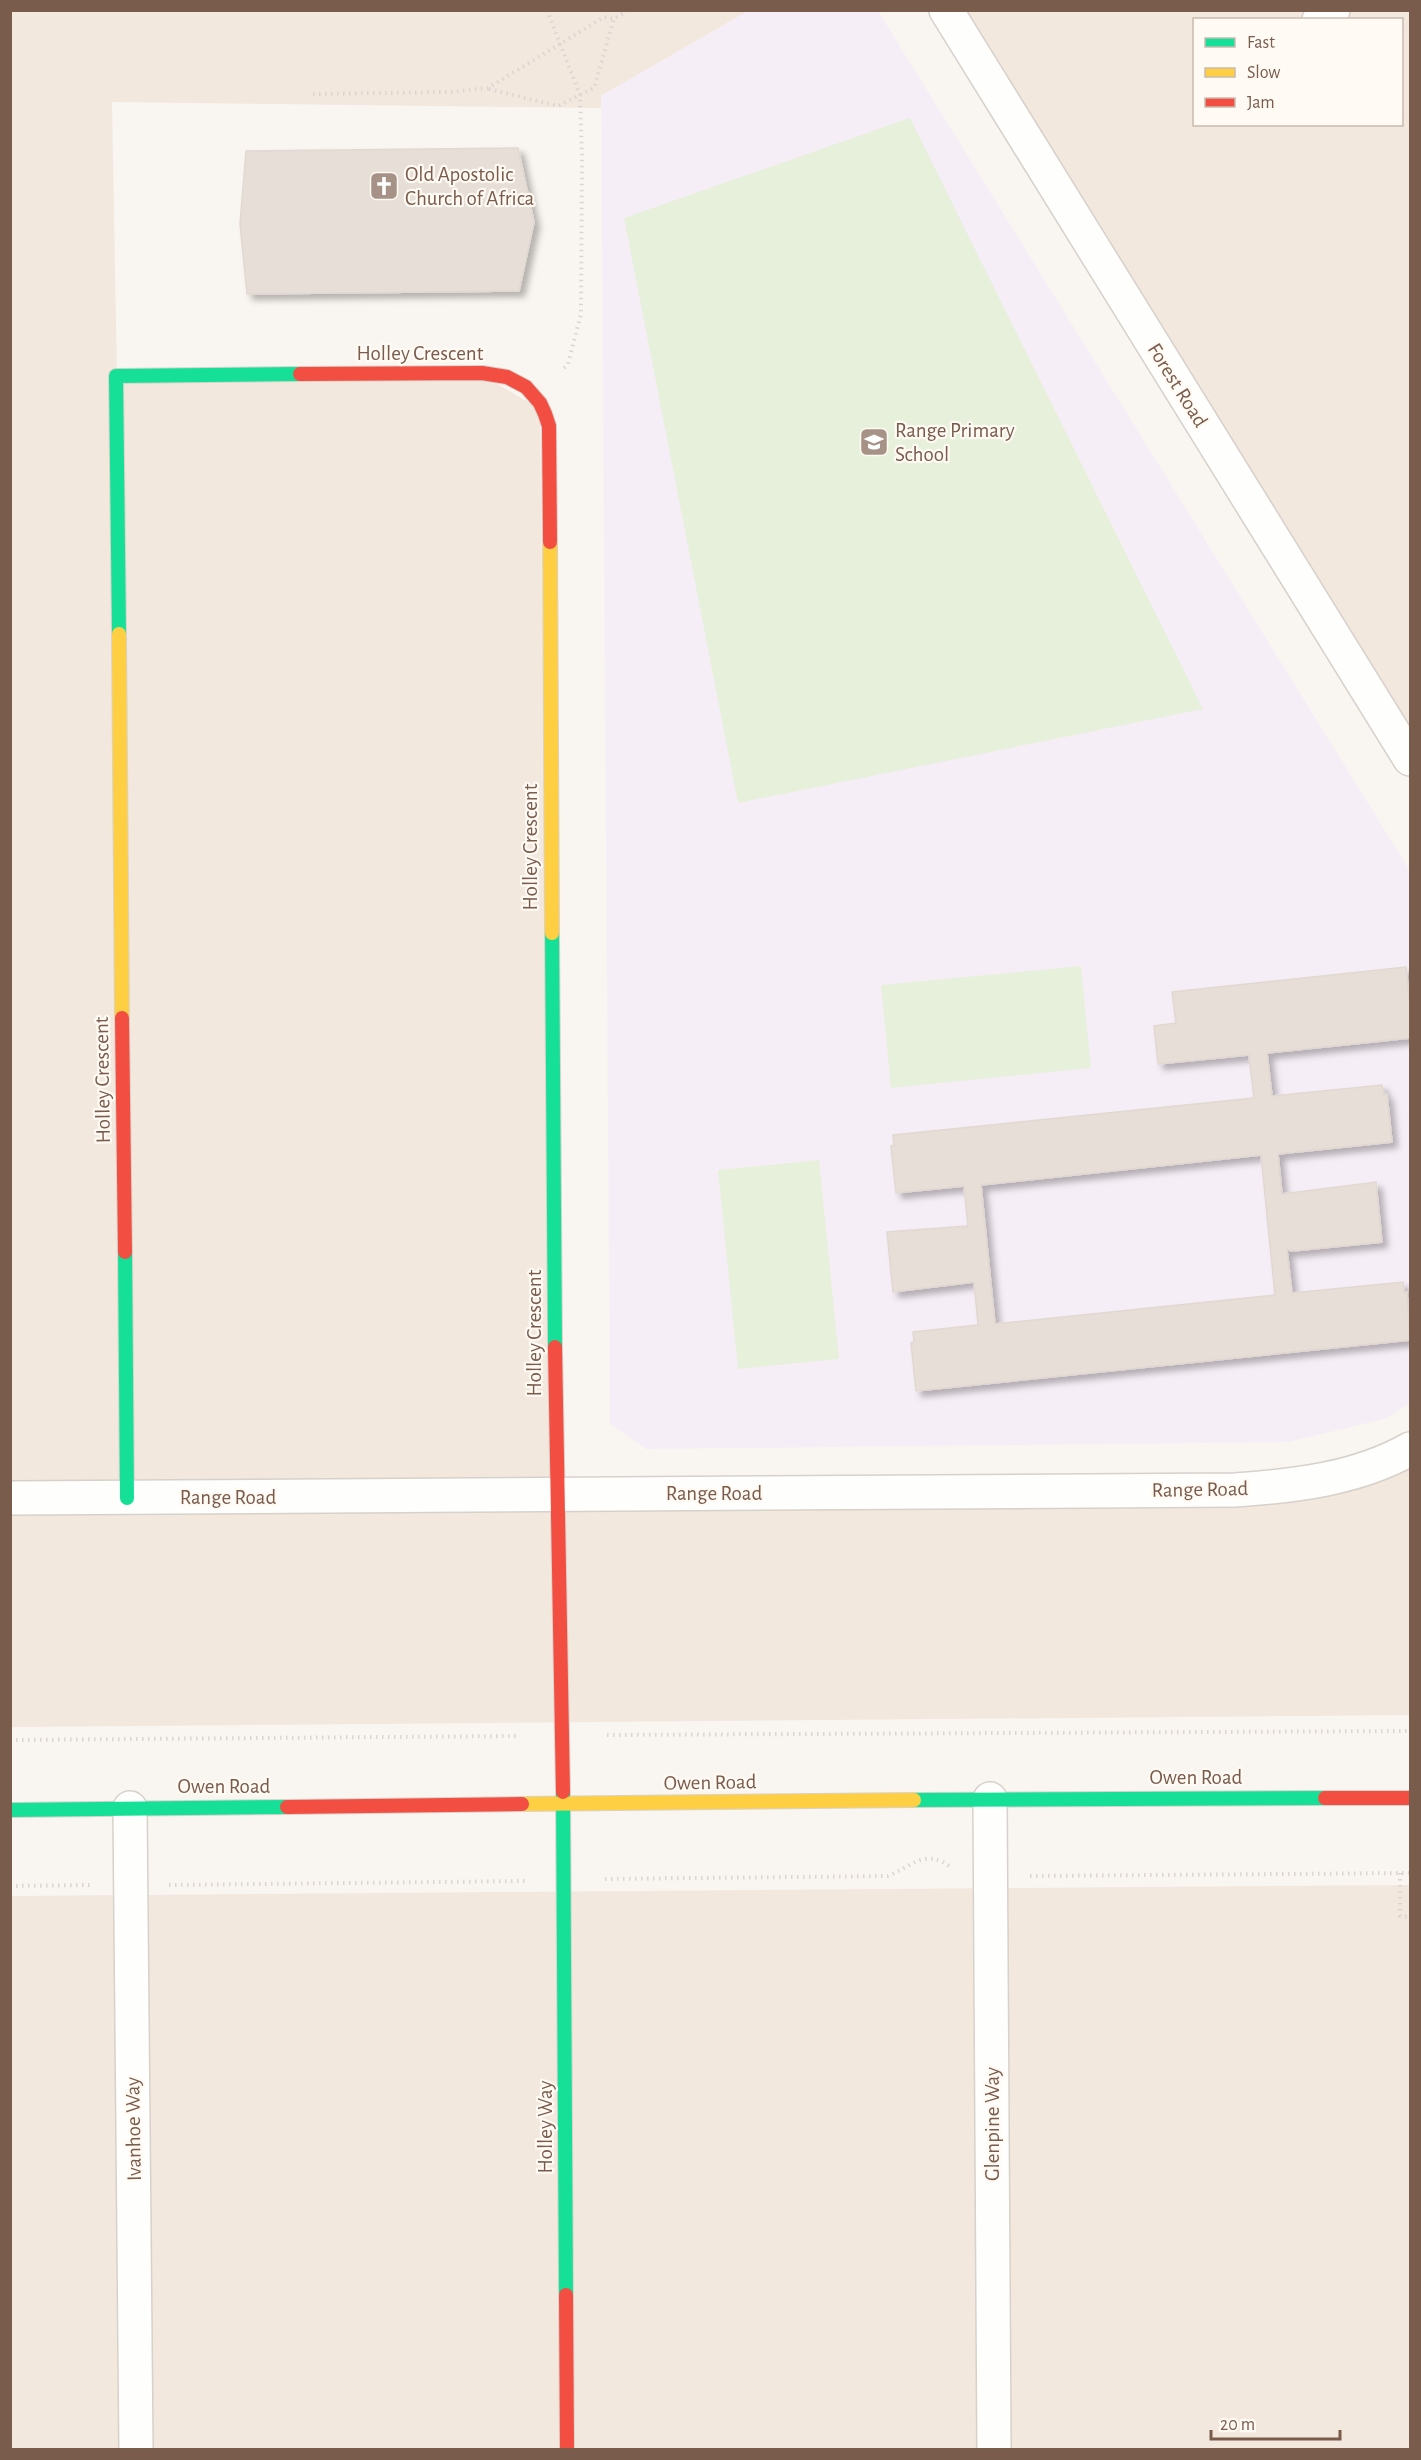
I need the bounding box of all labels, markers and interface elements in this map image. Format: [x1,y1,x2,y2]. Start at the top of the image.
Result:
legend [1193,18,1403,126]
text: Fast [1247,34,1275,52]
text: Slow [1247,64,1280,82]
text: Jam [1247,94,1275,112]
place label: Old Apostolic Church of Africa [405,164,535,209]
church icon: Old Apostolic Church of Africa [368,170,400,202]
street label: Forest Road [1144,340,1212,431]
street label: Holley Crescent [357,343,484,364]
place label: Range Primary School [895,420,1015,465]
school or university icon: Range Primary School [858,426,890,458]
street label: Holley Crescent [520,783,541,910]
street label: Holley Crescent [91,1016,114,1144]
street label: Holley Crescent [524,1269,545,1396]
street label: Range Road [1151,1478,1249,1501]
street label: Range Road [666,1483,762,1504]
street label: Range Road [180,1487,276,1508]
street label: Owen Road [1150,1767,1243,1788]
street label: Owen Road [663,1771,757,1794]
street label: Owen Road [178,1776,271,1797]
street label: Glenpine Way [982,2067,1003,2181]
street label: Ivanhoe Way [122,2077,145,2181]
street label: Holley Way [535,2081,556,2173]
scale bar [1211,2403,1340,2441]
text: 20 m [1220,2416,1255,2434]

